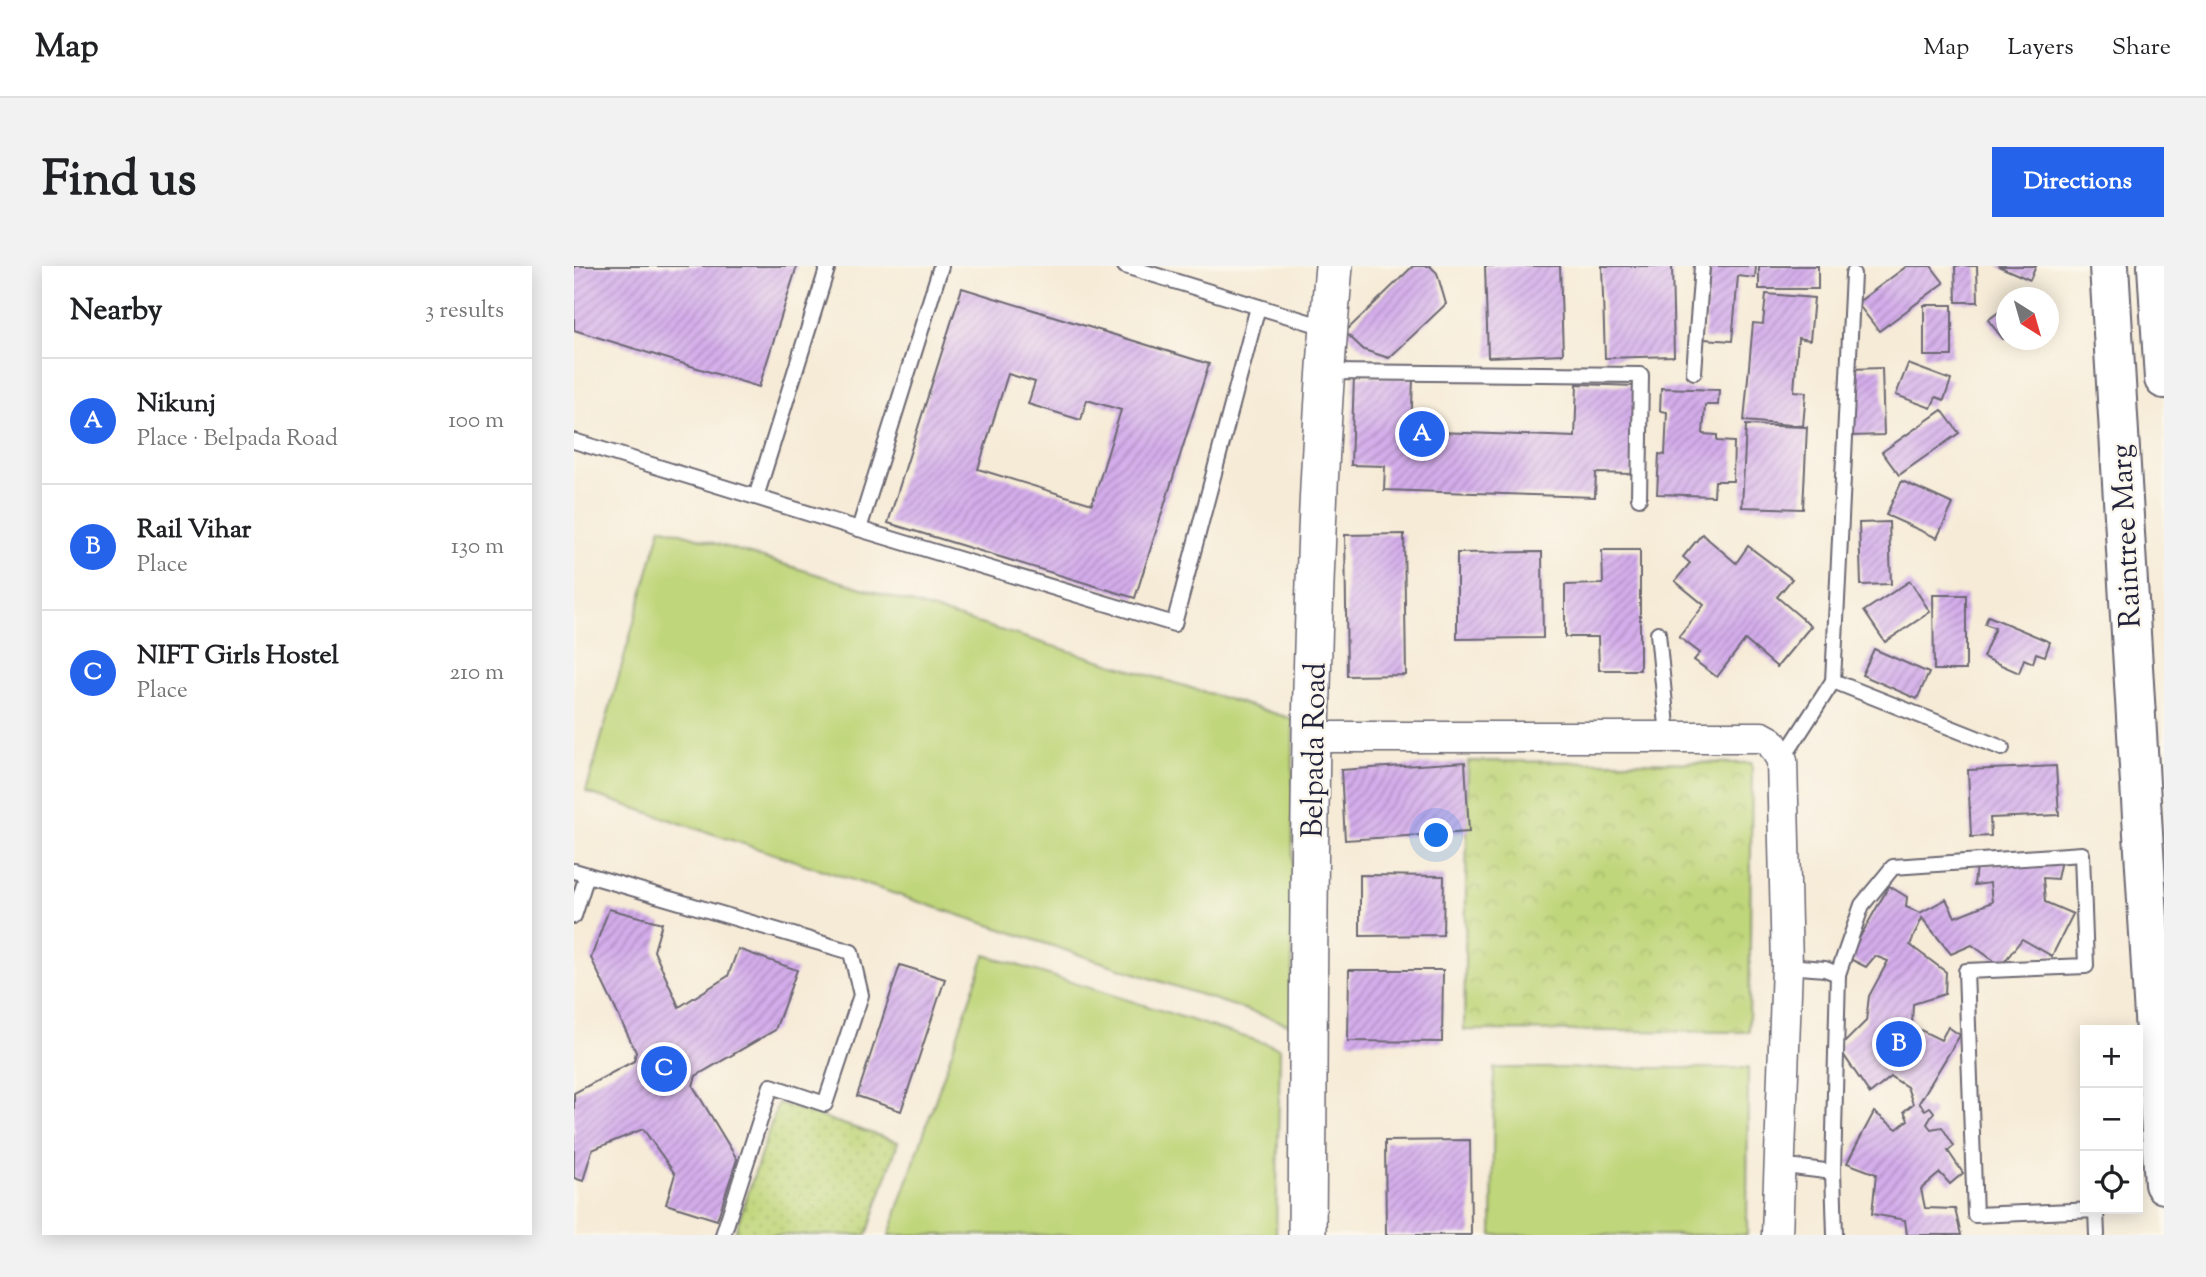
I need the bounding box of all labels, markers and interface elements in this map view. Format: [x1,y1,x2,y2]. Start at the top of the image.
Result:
text: Map [35,24,99,72]
text: Map [1923,31,1969,65]
text: Layers [2007,31,2074,65]
text: Share [2112,31,2171,65]
text: Find us [42,147,196,217]
button: Directions [1992,147,2164,217]
north arrow [1996,287,2059,350]
text: Nearby [70,290,162,333]
text: 3 results [425,295,504,328]
text: Nikunj [137,386,216,423]
text: A [84,405,102,438]
text: 100 m [448,405,504,438]
pin: A [1399,408,1445,460]
text: Place · Belpada Road [137,423,338,456]
street label: Raintree Marg [2101,443,2154,629]
text: Rail Vihar [137,512,251,549]
text: B [86,531,100,564]
text: 130 m [451,531,504,564]
text: Place [137,549,188,582]
text: NIFT Girls Hostel [137,638,339,675]
text: C [84,657,102,690]
text: 210 m [450,657,504,690]
street label: Belpada Road [1292,662,1339,838]
text: Place [137,675,188,708]
your location [1419,818,1453,852]
pin: B [1876,1018,1922,1070]
map controls [2080,1025,2143,1214]
button: + [2080,1025,2143,1088]
pin: C [641,1043,687,1095]
button: − [2080,1088,2143,1151]
button: locate [2080,1151,2143,1214]

